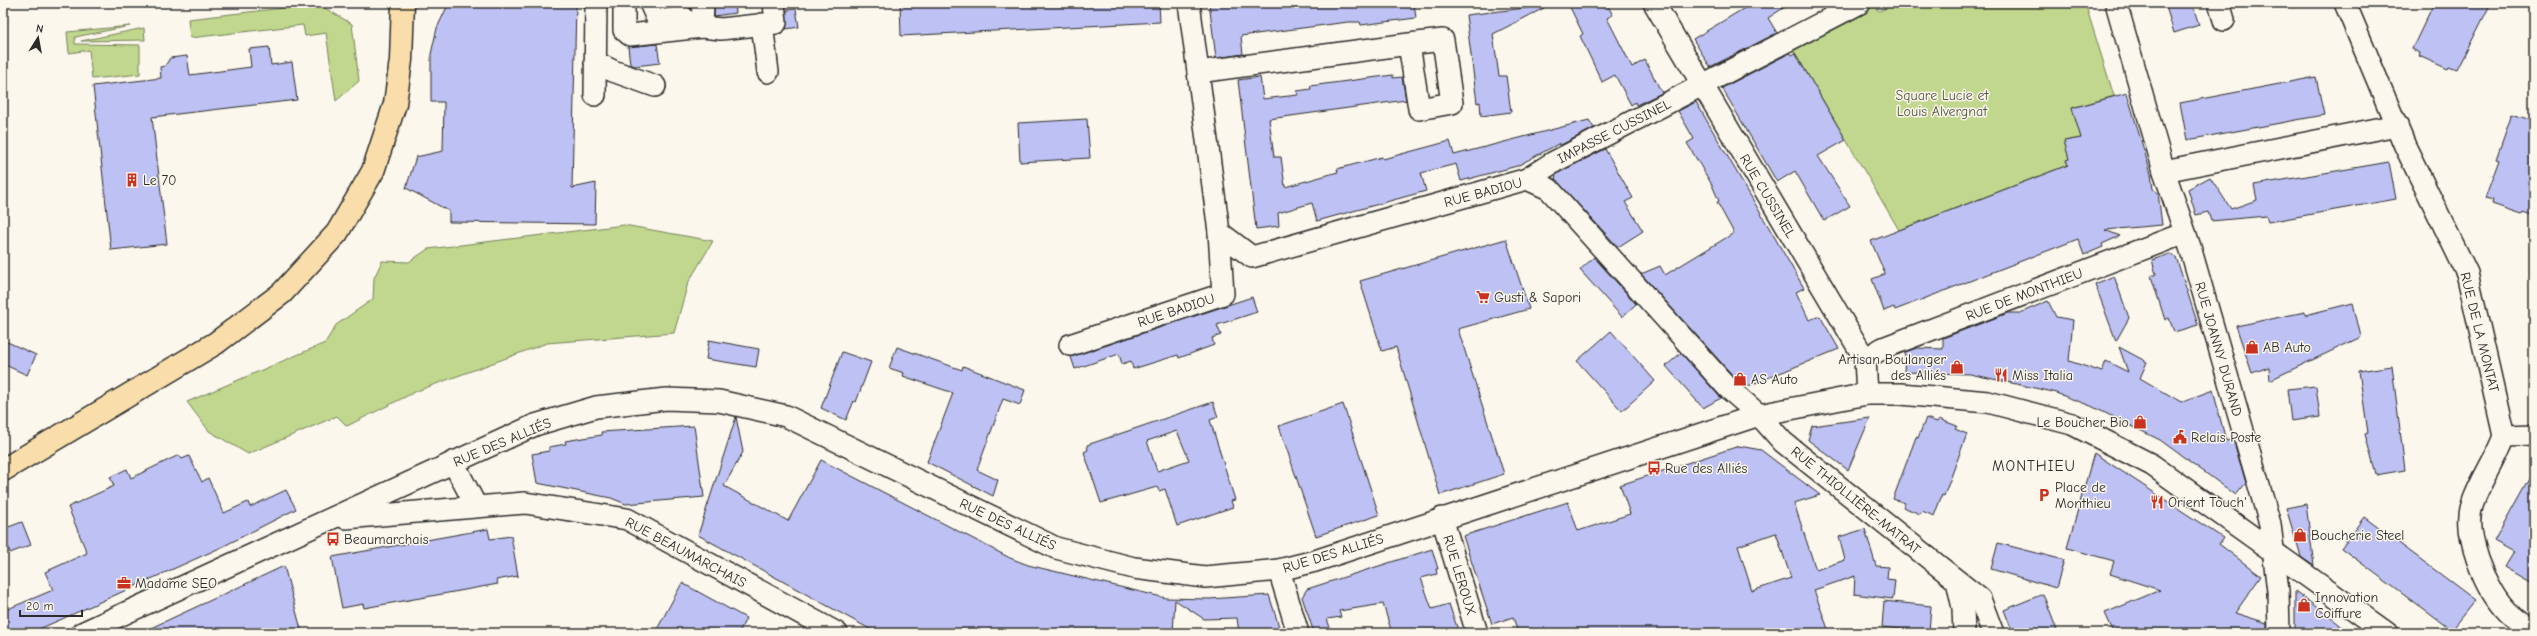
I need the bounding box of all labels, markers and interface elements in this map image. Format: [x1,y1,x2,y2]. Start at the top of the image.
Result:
north arrow [18,18,58,58]
text: N [35,22,45,36]
park label: Square Lucie et Louis Alvergnat [1896,87,1989,120]
street label: IMPASSE CUSSINEL [1555,95,1674,167]
street label: RUE CUSSINEL [1736,151,1799,241]
building icon: Le 70 [124,172,140,188]
place label: Le 70 [143,172,177,189]
street label: RUE BADIOU [1442,174,1524,211]
street label: RUE DE MONTHIEU [1963,264,2085,325]
street label: RUE DE LA MONTAT [2456,270,2503,395]
street label: RUE JOANNY DURAND [2191,280,2246,418]
supermarket icon: Gusti & Sapori [1475,289,1491,305]
place label: Gusti & Sapori [1494,289,1581,306]
street label: RUE BADIOU [1135,290,1217,331]
shop icon: AB Auto [2244,339,2260,355]
place label: AB Auto [2263,339,2311,356]
place label: Artisan Boulanger des Alliés [1838,351,1946,384]
shop icon: Artisan Boulanger des Alliés [1949,359,1965,375]
restaurant icon: Miss Italia [1993,367,2009,383]
place label: Miss Italia [2012,367,2073,384]
shop icon: AS Auto [1732,371,1748,387]
place label: AS Auto [1751,371,1798,388]
street label: RUE DES ALLIÉS [451,414,554,471]
place label: Le Boucher Bio [2037,414,2129,431]
shop icon: Le Boucher Bio [2132,414,2148,430]
public building icon: Relais Poste [2172,429,2188,445]
place label: Relais Poste [2191,429,2261,446]
street label: RUE THIOLLIÈRE-MATRAT [1787,443,1924,558]
district label: MONTHIEU [1992,457,2076,475]
bus stop icon: Rue des Alliés [1646,460,1662,476]
place label: Rue des Alliés [1665,460,1748,477]
place label: Place de Monthieu [2055,479,2111,512]
parking icon: Place de Monthieu [2036,487,2052,503]
restaurant icon: Orient Touch' [2149,494,2165,510]
place label: Orient Touch' [2168,494,2247,511]
street label: RUE DES ALLIÉS [957,495,1059,554]
street label: RUE BEAUMARCHAIS [622,513,749,592]
shop icon: Boucherie Steel [2292,527,2308,543]
place label: Boucherie Steel [2311,527,2404,544]
street label: RUE DES ALLIÉS [1281,530,1386,577]
bus stop icon: Beaumarchais [325,531,341,547]
place label: Beaumarchais [344,531,429,548]
street label: RUE LEROUX [1439,533,1480,617]
office icon: Madame SEO [116,575,132,591]
place label: Madame SEO [135,575,217,592]
place label: Innovation Coiffure [2315,589,2378,622]
scale bar [20,592,82,618]
shop icon: Innovation Coiffure [2296,597,2312,613]
text: 20 m [26,599,54,613]

